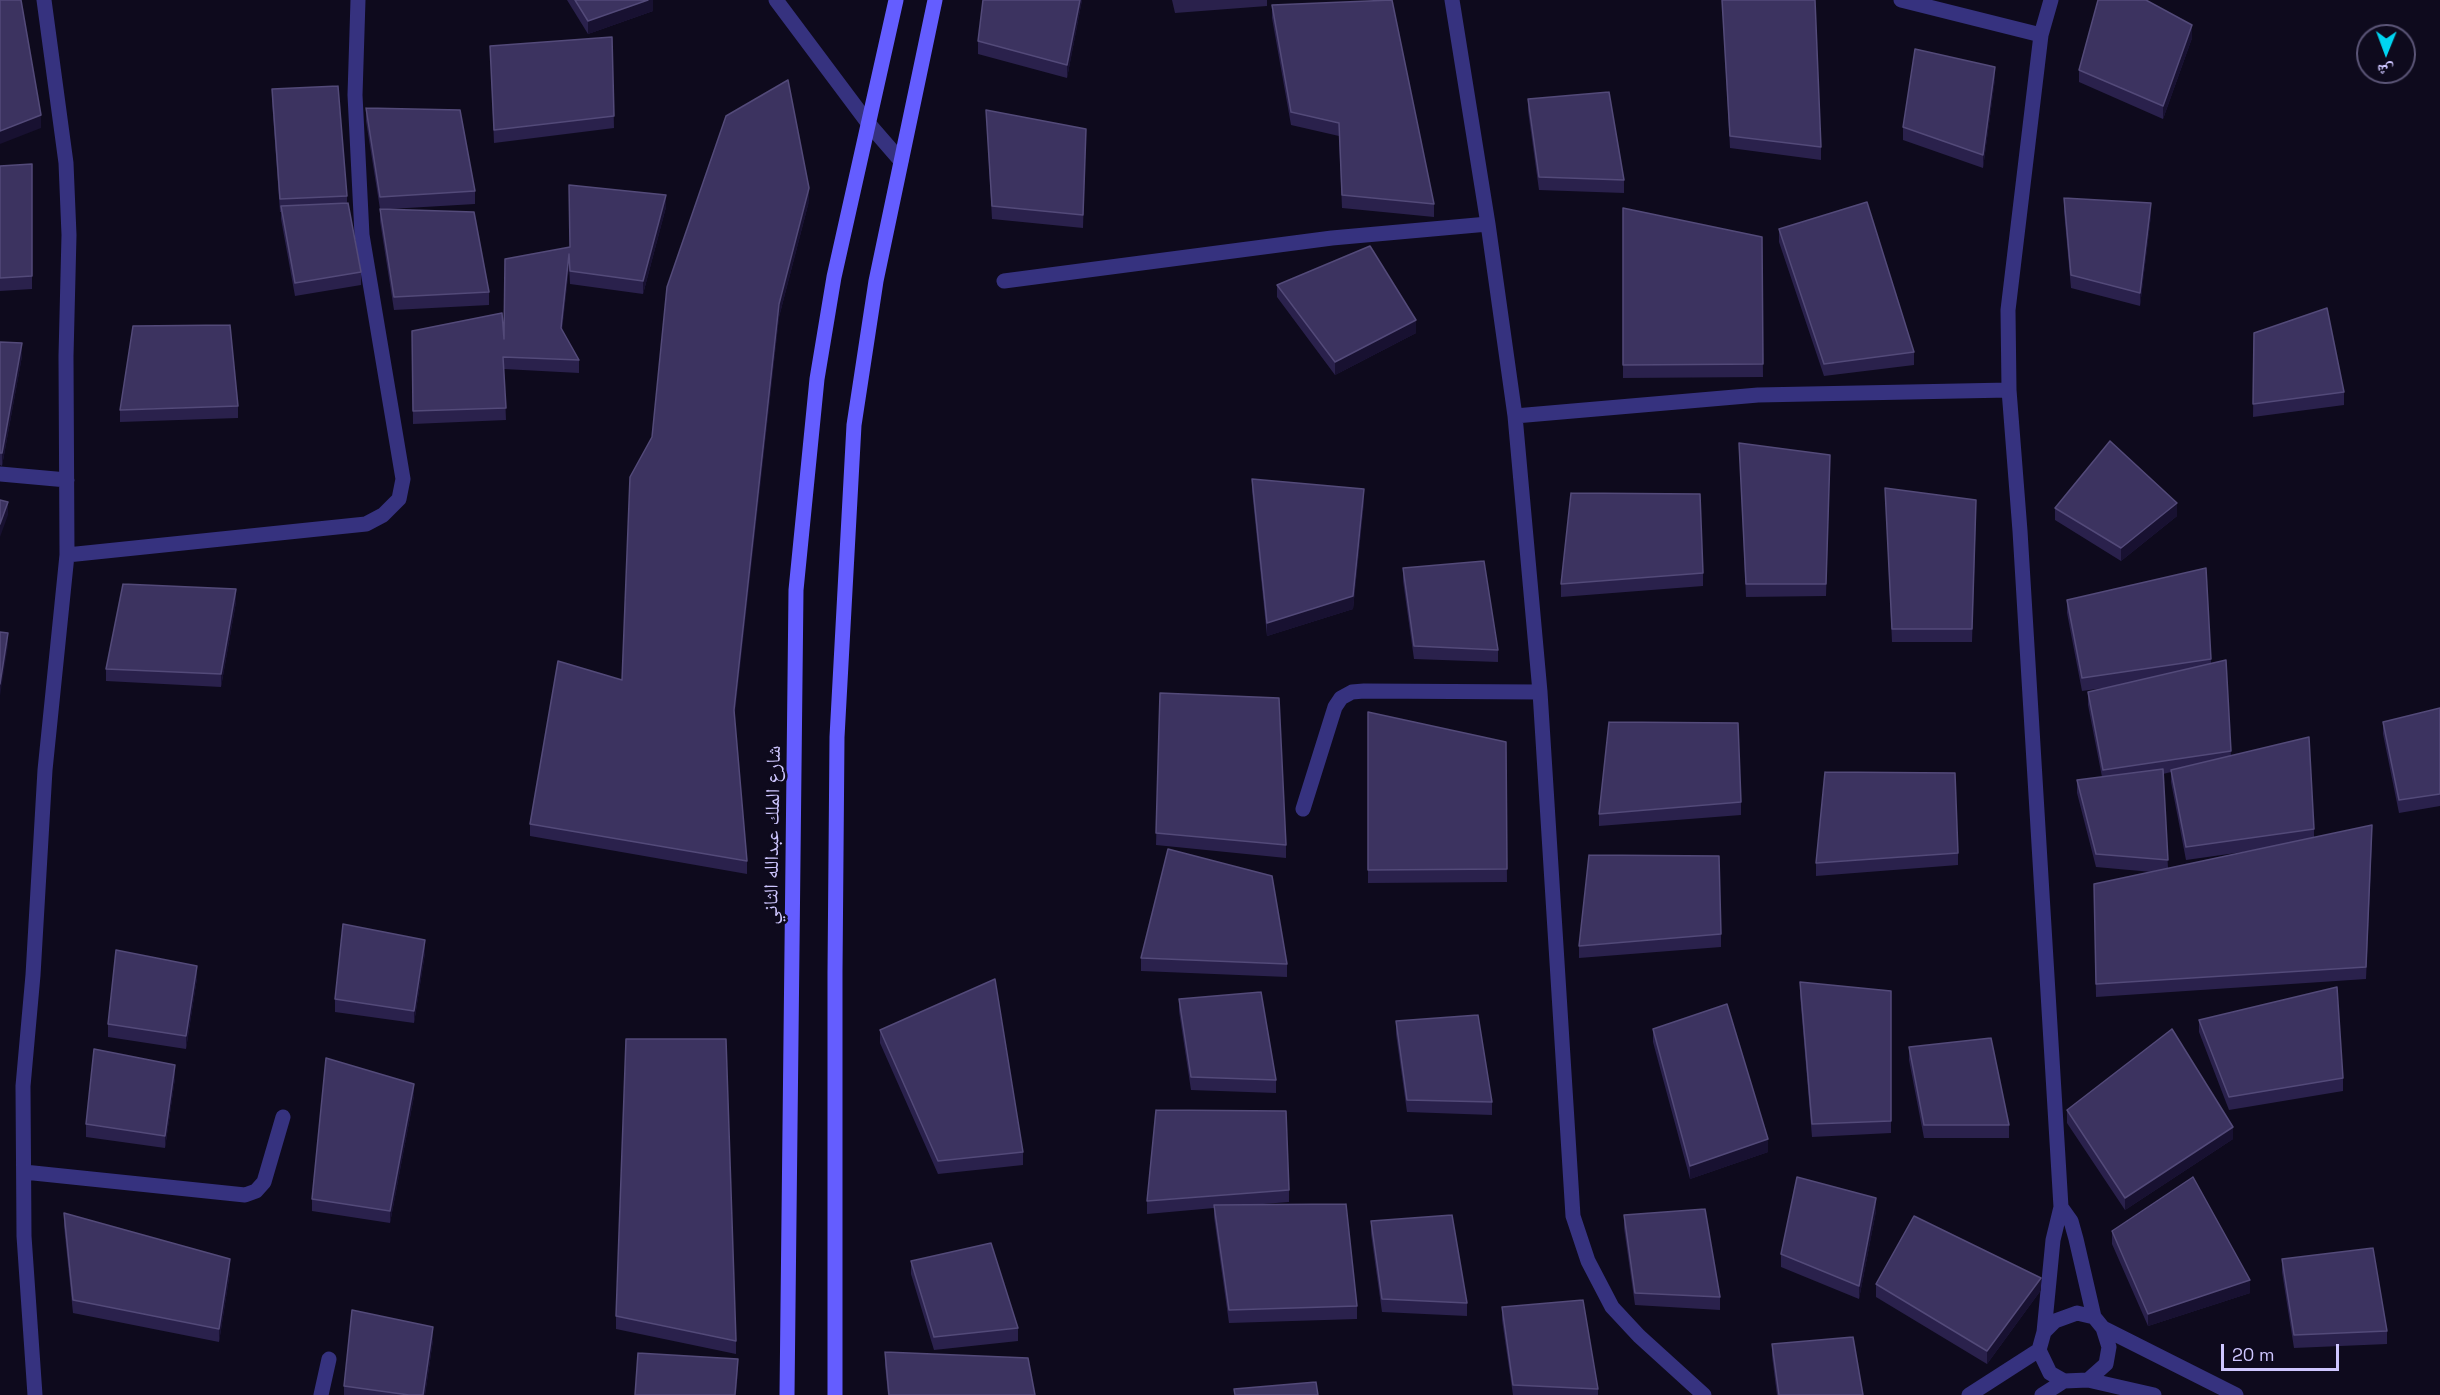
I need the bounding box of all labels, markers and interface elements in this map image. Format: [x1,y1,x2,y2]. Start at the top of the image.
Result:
north arrow [2356,24,2416,84]
text: ش [2377,60,2394,81]
street label: شارع الملك عبدالله الثاني [759,745,787,925]
scale bar [2224,1332,2342,1370]
text: 20 m [2232,1343,2275,1366]

